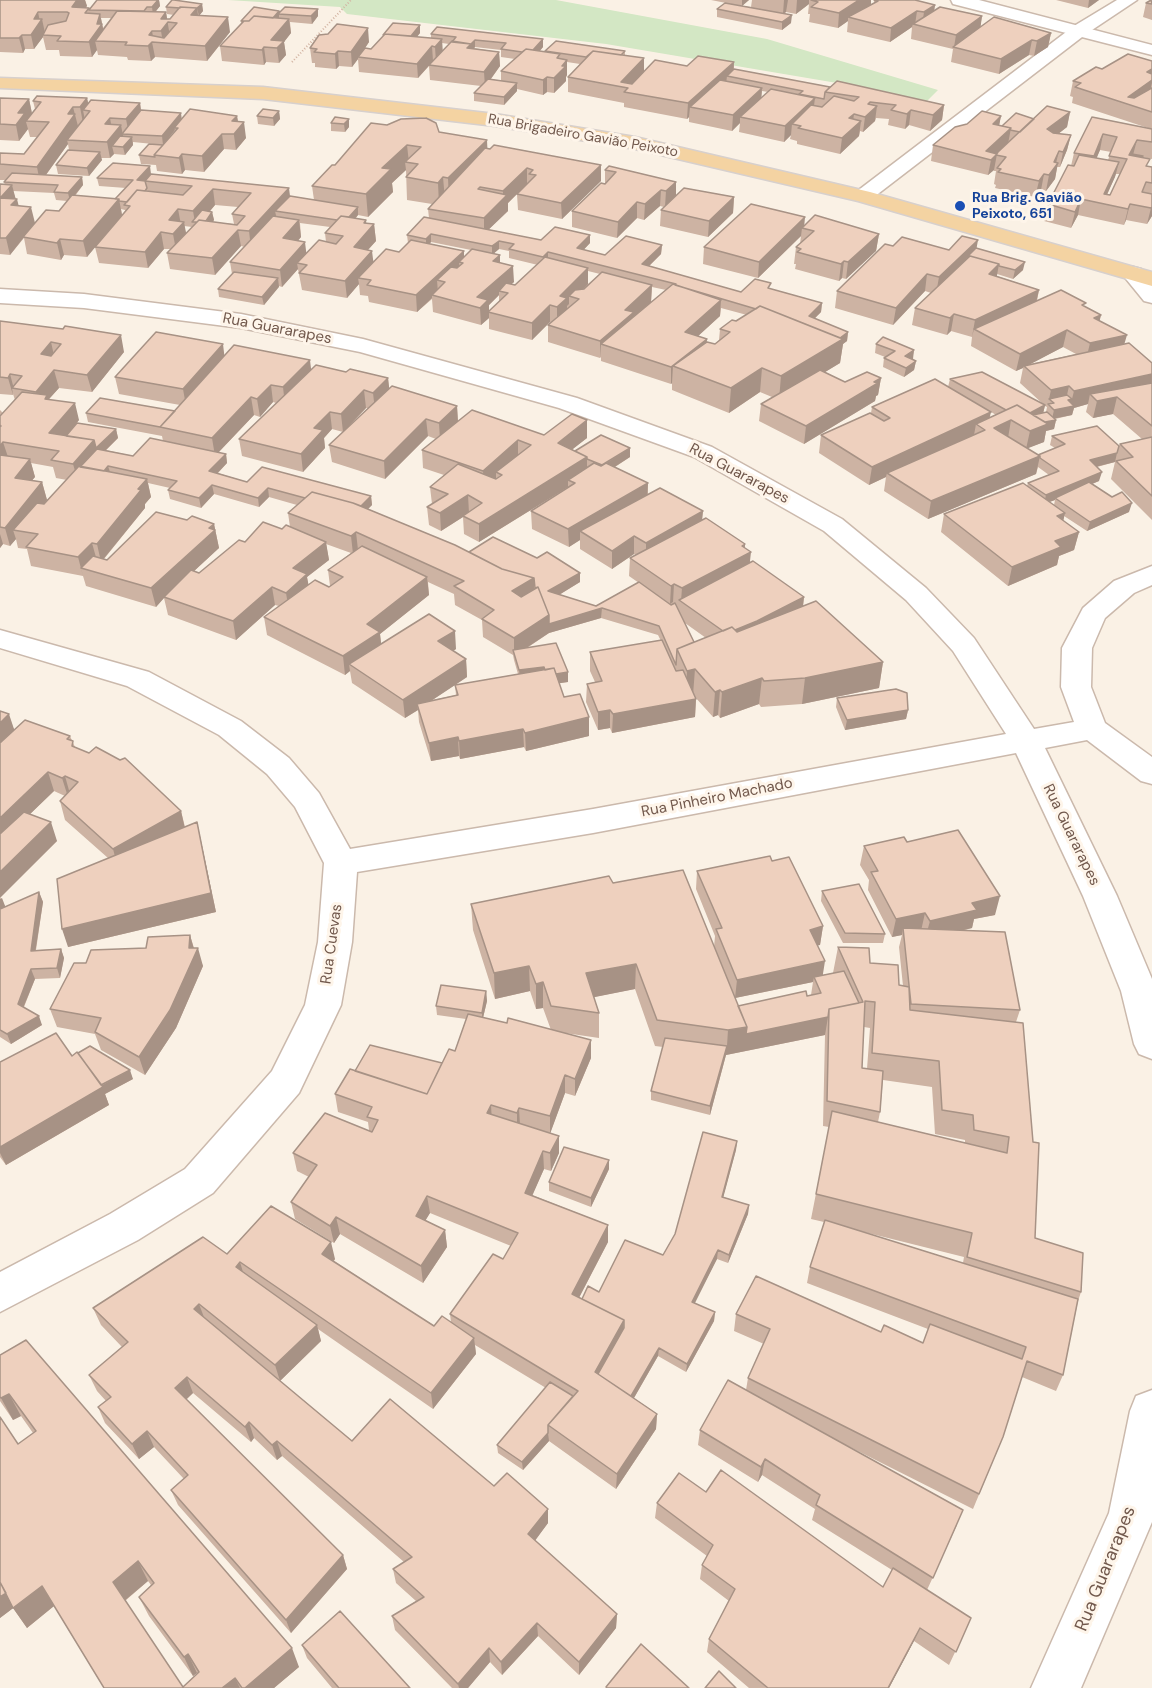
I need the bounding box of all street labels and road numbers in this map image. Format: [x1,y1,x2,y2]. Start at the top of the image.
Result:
street label: Rua Brigadeiro Gavião Peixoto [487,111,679,161]
street label: Rua Guararapes [221,310,333,348]
street label: Rua Guararapes [686,440,792,508]
street label: Rua Pinheiro Machado [640,774,794,822]
street label: Rua Guararapes [1039,781,1103,889]
street label: Rua Cuevas [317,903,347,985]
street label: Rua Guararapes [1071,1503,1141,1635]

